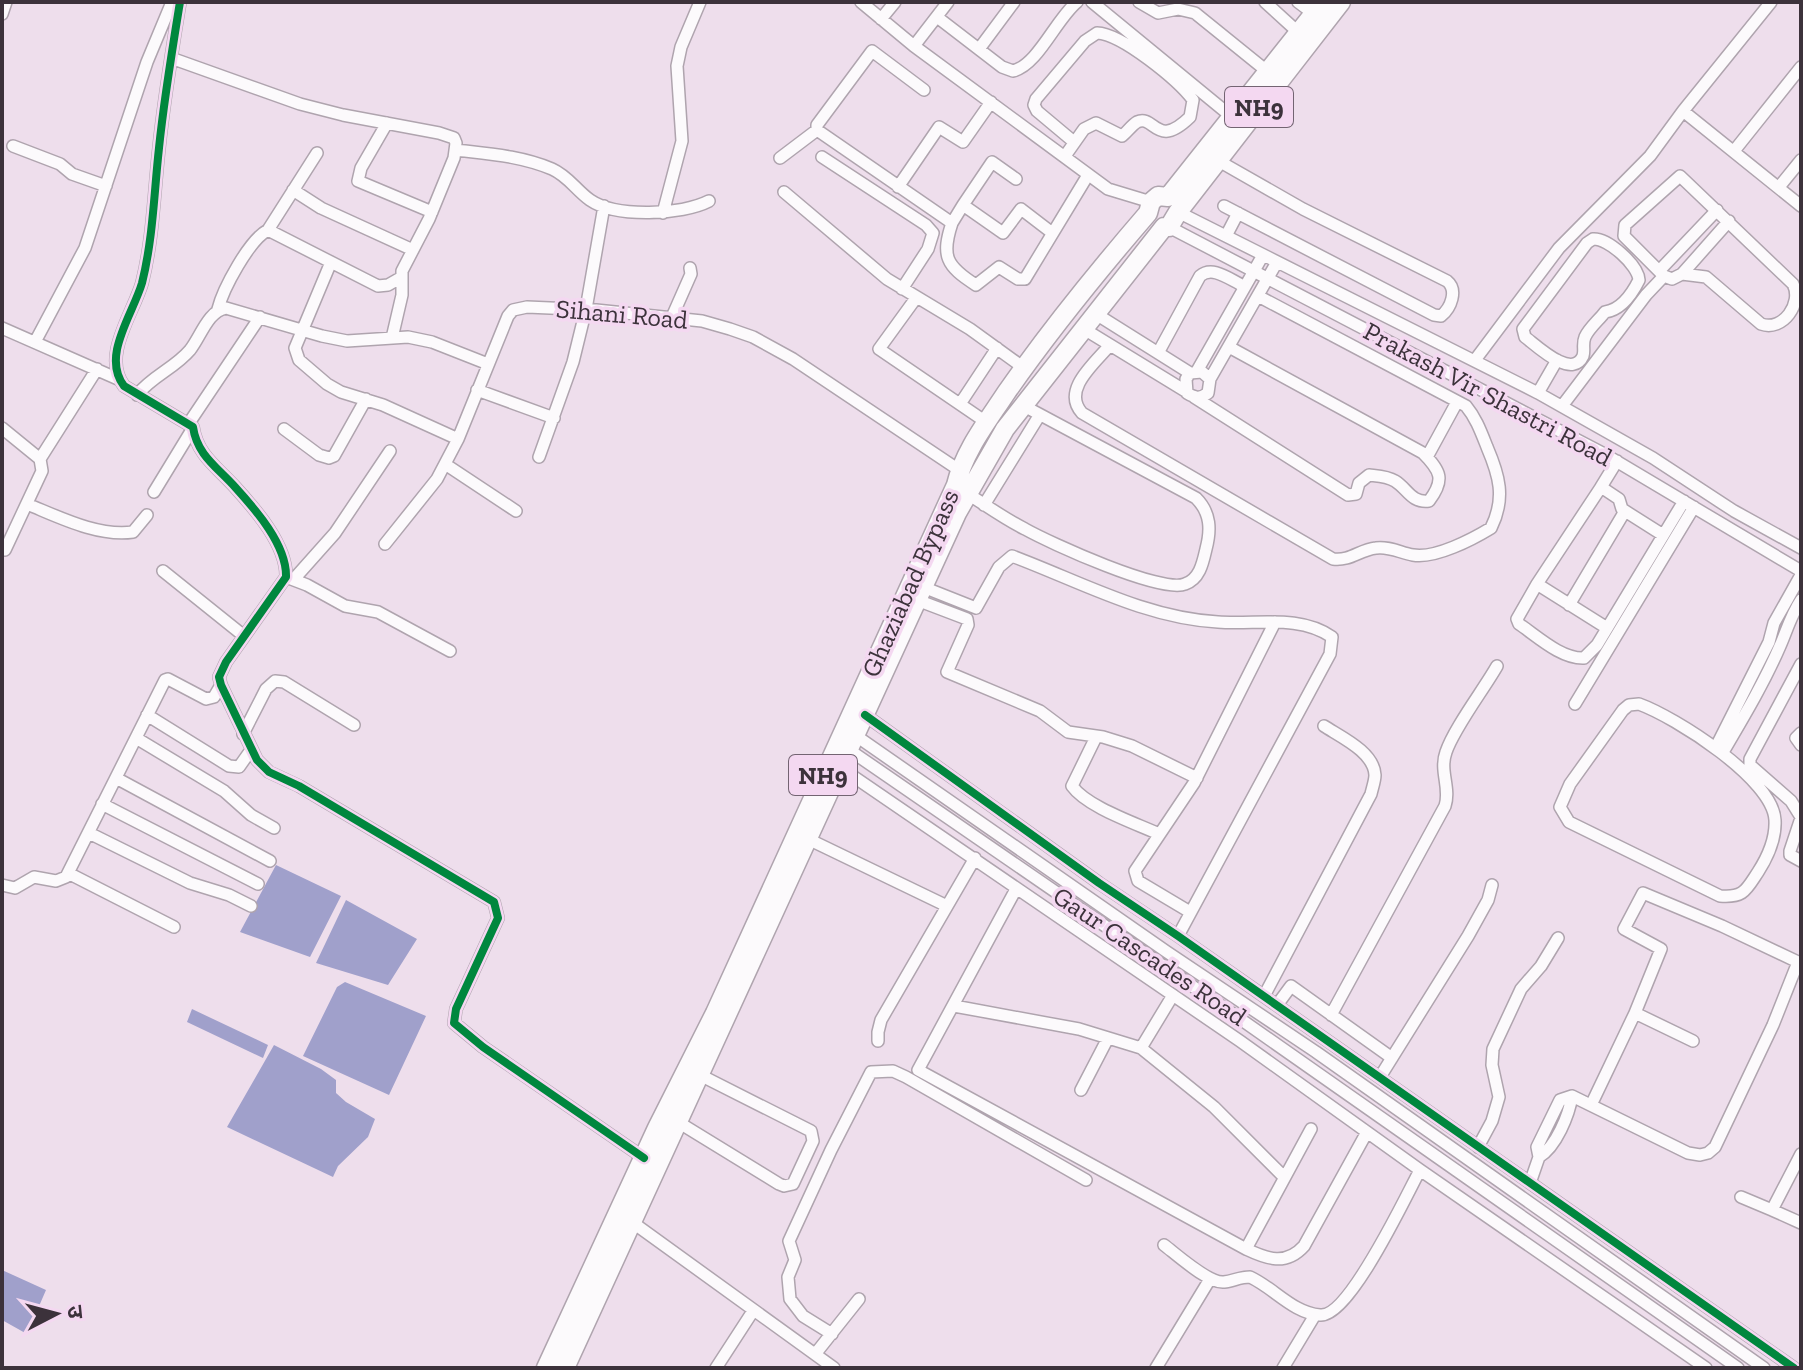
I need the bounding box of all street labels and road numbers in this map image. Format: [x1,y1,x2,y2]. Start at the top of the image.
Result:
road number: NH9 [1225,87,1293,127]
street label: Sihani Road [555,292,689,336]
street label: Prakash Vir Shastri Road [1358,315,1618,473]
street label: Ghaziabad Bypass [854,484,966,682]
road number: NH9 [789,755,857,795]
street label: Gaur Cascades Road [1047,879,1253,1033]

